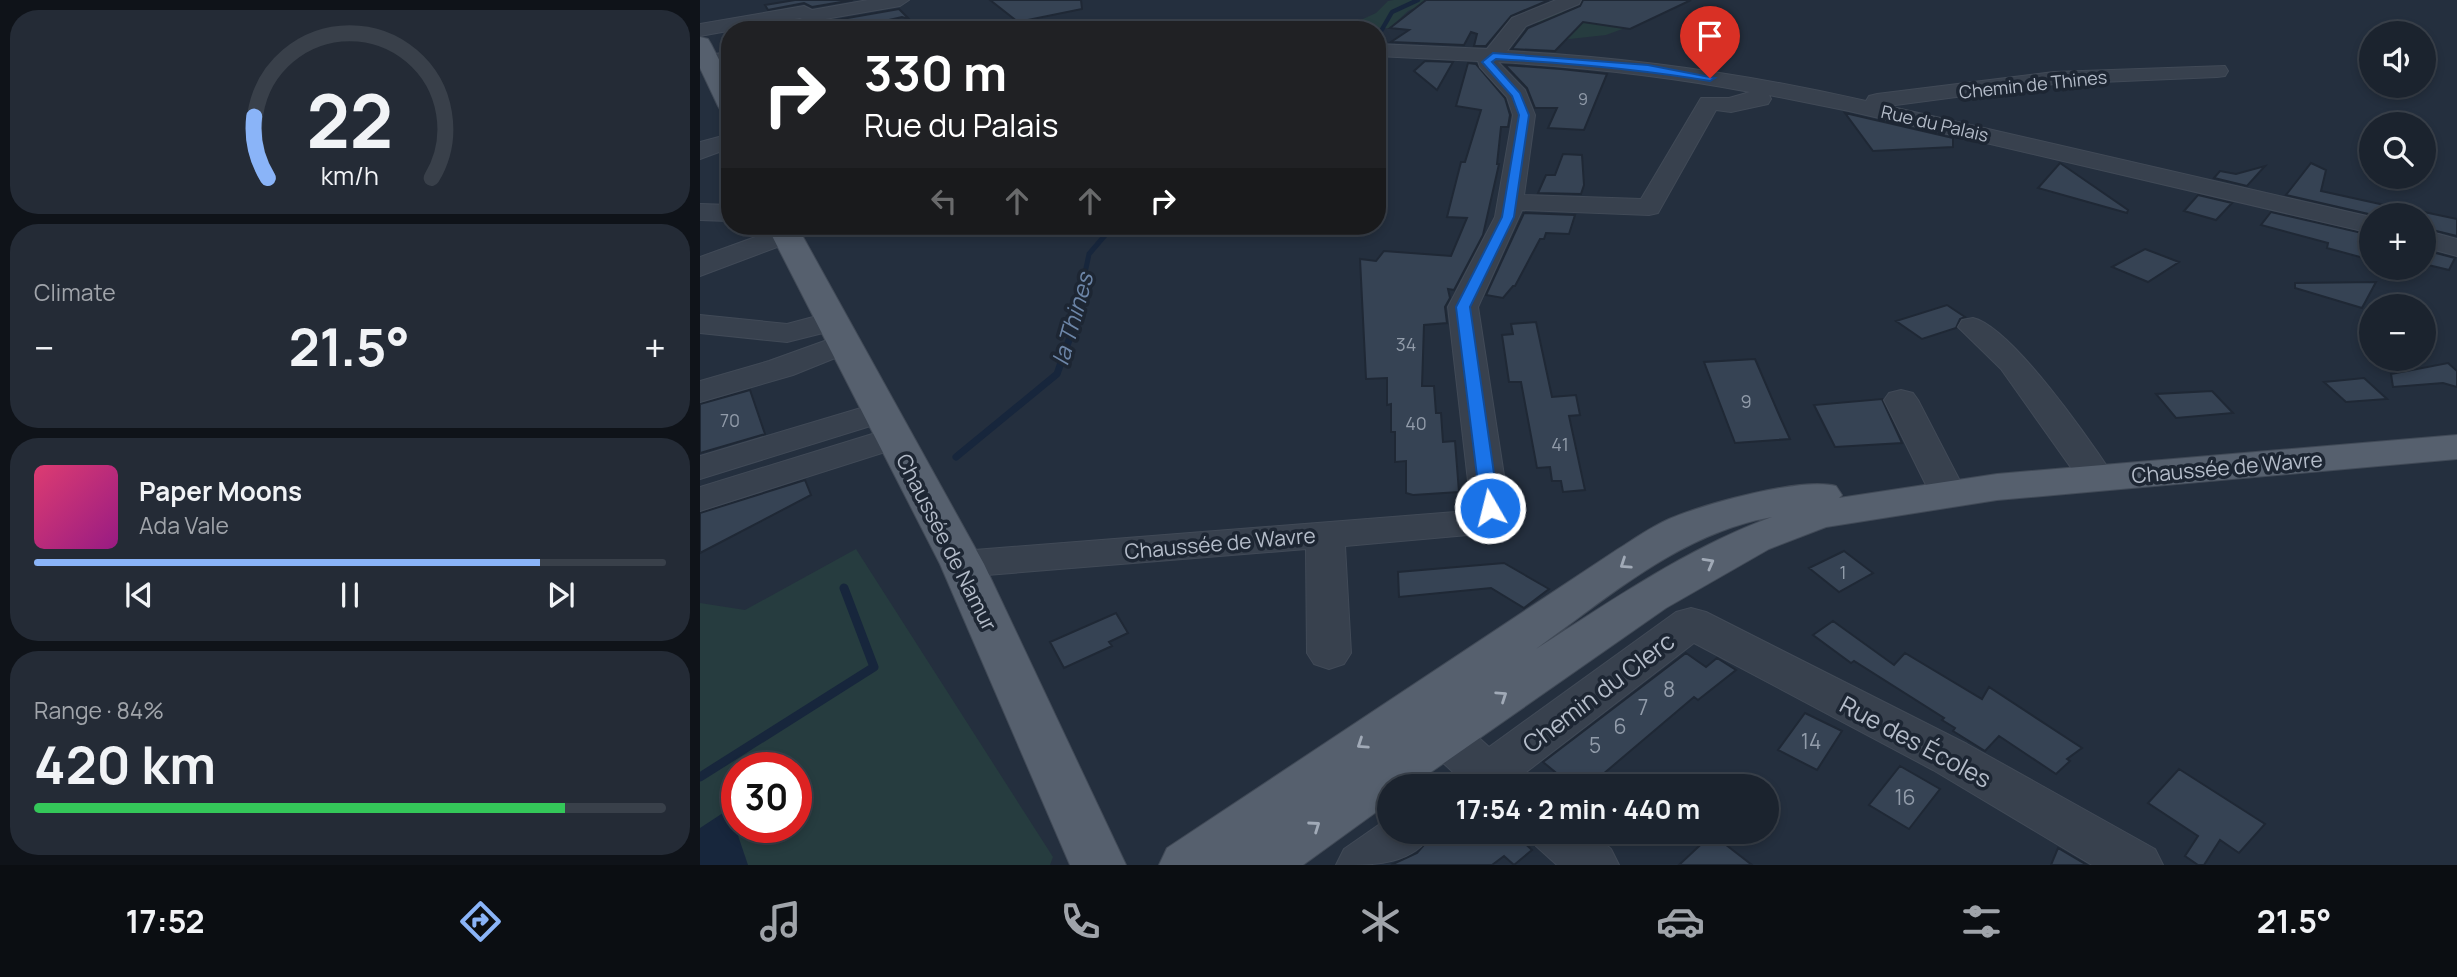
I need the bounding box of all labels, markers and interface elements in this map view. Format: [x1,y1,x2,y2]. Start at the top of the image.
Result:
pin [1680,6,1740,78]
icon: arrive [1691,17,1729,55]
map controls [2359,21,2436,371]
button: sound [2359,21,2436,98]
text: 330 m [864,39,1007,106]
icon: right [749,49,840,140]
street label: Chemin de Thines [1958,64,2108,104]
text: 22 [307,70,393,170]
house number: 9 [1578,88,1588,110]
street label: Rue du Palais [1879,99,1991,147]
text: Rue du Palais [864,103,1059,147]
button: search [2359,112,2436,189]
text: km/h [321,158,379,193]
icon: left [925,182,963,220]
icon: ahead [998,182,1036,220]
icon: ahead [1071,182,1109,220]
icon: right [1144,182,1182,220]
button: + [2359,203,2436,280]
water label: la Thines [1044,267,1101,369]
text: Climate [34,276,116,308]
button: − [2359,294,2436,371]
text: 21.5° [289,311,410,382]
text: − [34,321,55,373]
text: + [644,321,666,373]
house number: 34 [1396,332,1416,356]
house number: 9 [1740,389,1752,413]
house number: 70 [720,408,740,432]
house number: 40 [1405,411,1427,435]
house number: 41 [1551,432,1569,456]
street label: Chaussée de Wavre [2130,445,2324,489]
street label: Chaussée de Namur [890,449,1004,636]
position arrow [1453,471,1527,545]
text: Paper Moons [139,473,302,509]
text: Ada Vale [139,509,229,541]
street label: Chaussée de Wavre [1123,521,1317,565]
one-way arrow [1620,556,1633,569]
one-way arrow [1702,558,1715,571]
house number: 1 [1839,560,1847,584]
icon: previous [120,576,158,614]
icon: pause [331,576,369,614]
icon: next [542,576,580,614]
street label: Chemin du Clerc [1515,624,1681,760]
house number: 8 [1663,675,1675,703]
street label: Rue des Écoles [1835,687,1997,795]
one-way arrow [1494,692,1507,704]
house number: 7 [1638,693,1648,721]
text: Range · 84% [34,694,164,726]
house number: 6 [1613,712,1627,740]
house number: 14 [1801,727,1821,755]
text: 420 km [34,729,216,800]
house number: 5 [1589,731,1601,759]
one-way arrow [1357,736,1370,748]
speed limit sign: 30 [721,752,812,843]
house number: 16 [1894,783,1916,811]
text: 17:54 · 2 min · 440 m [1456,791,1700,827]
one-way arrow [1307,822,1320,834]
icon: directions [456,897,505,946]
icon: music [756,897,805,946]
icon: phone [1056,897,1105,946]
icon: climate [1356,897,1405,946]
icon: car [1656,897,1705,946]
icon: filters [1957,897,2006,946]
text: 17:52 [126,899,205,943]
text: 21.5° [2257,899,2331,943]

